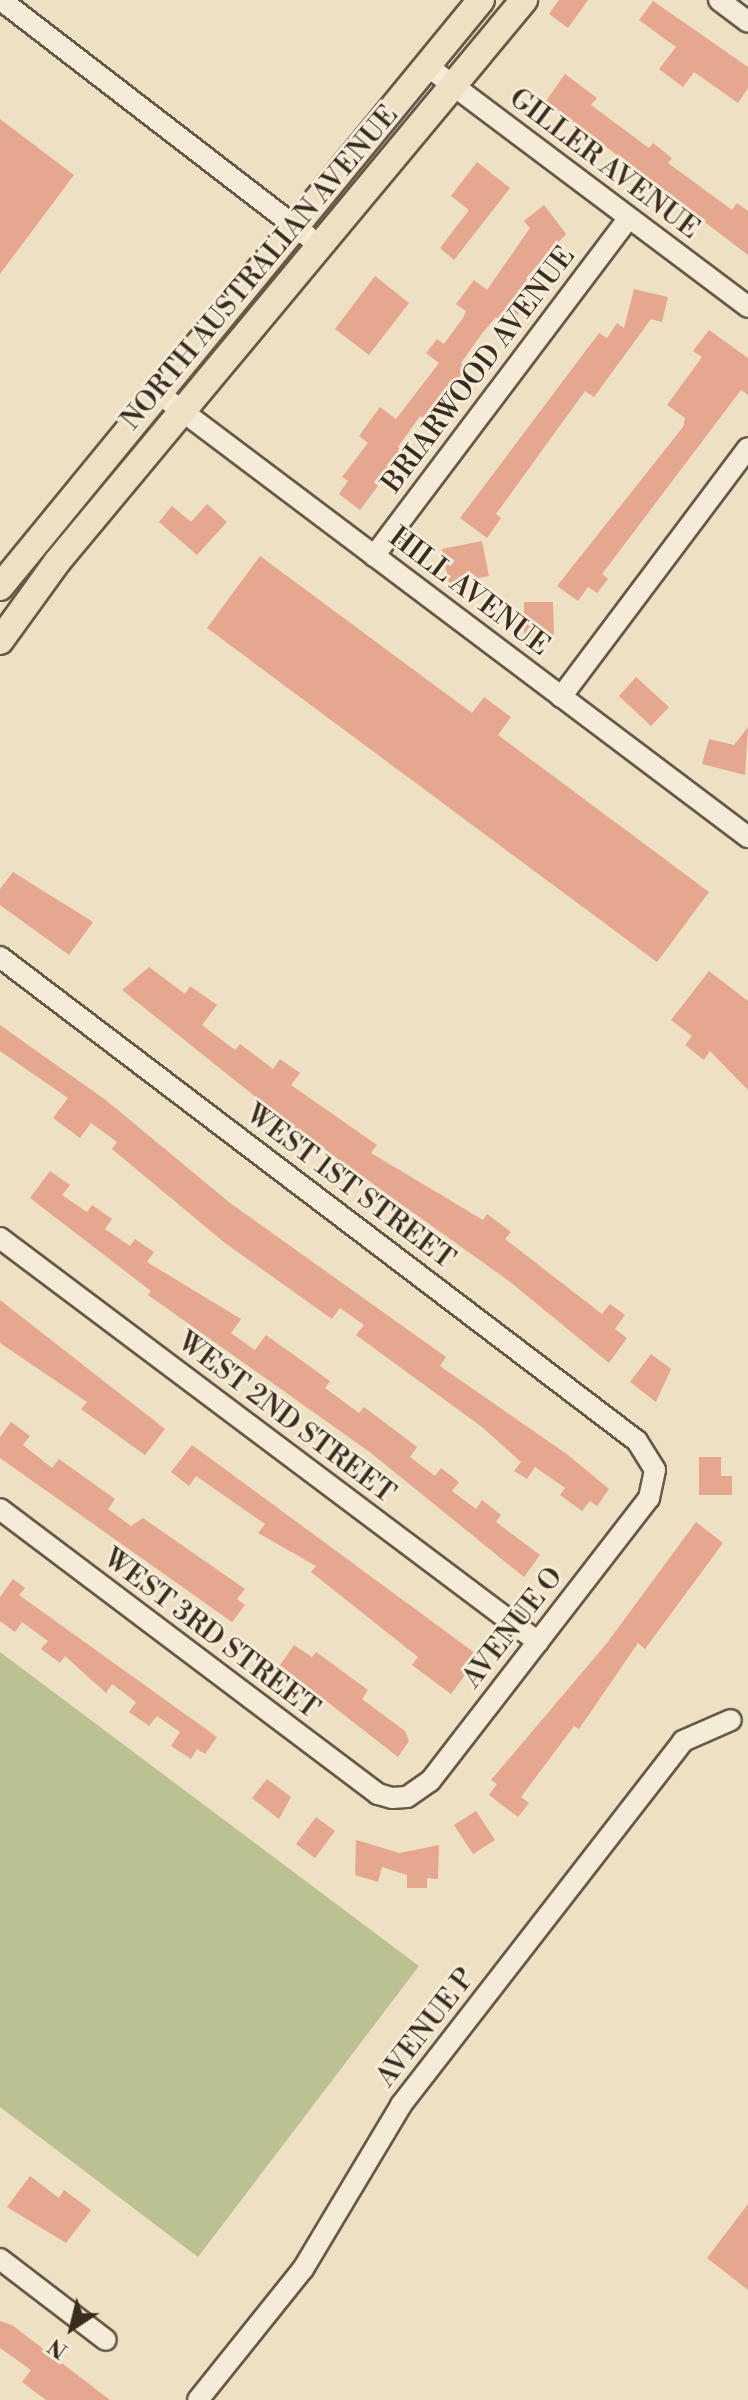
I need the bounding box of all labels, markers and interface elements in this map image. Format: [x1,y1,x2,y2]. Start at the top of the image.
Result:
street label: GILLER AVENUE [502,82,706,246]
street label: NORTH AUSTRALIAN AVENUE [115,99,405,437]
street label: BRIARWOOD AVENUE [376,240,582,500]
street label: HILL AVENUE [382,521,556,663]
street label: WEST 1ST STREET [239,1098,461,1276]
street label: WEST 2ND STREET [171,1325,401,1511]
street label: WEST 3RD STREET [96,1542,326,1726]
street label: AVENUE O [455,1561,571,1695]
street label: AVENUE P [369,1962,483,2094]
north arrow [32,2288,112,2368]
text: N [43,2332,73,2364]

